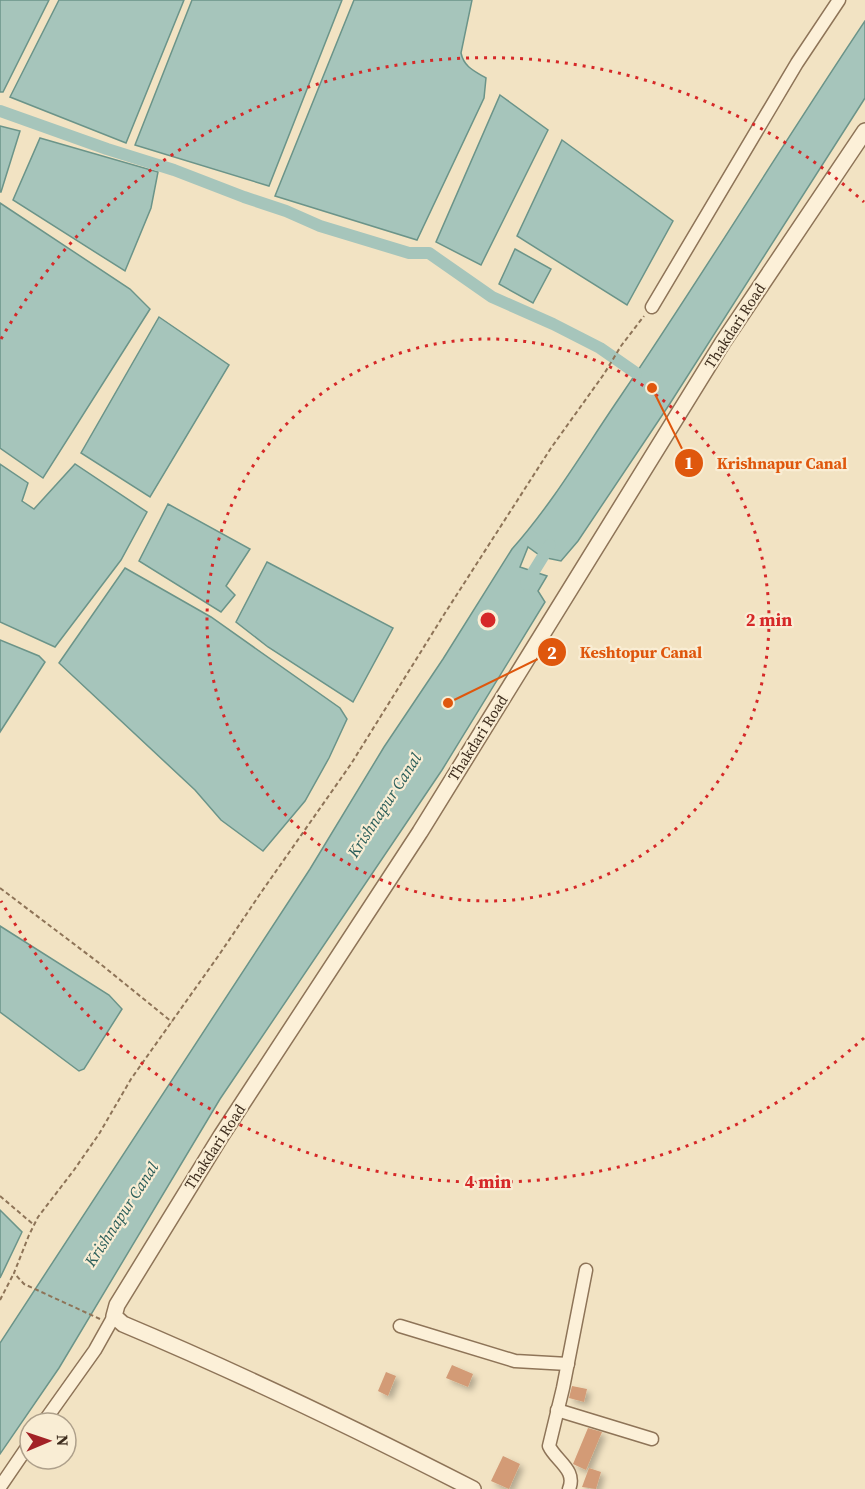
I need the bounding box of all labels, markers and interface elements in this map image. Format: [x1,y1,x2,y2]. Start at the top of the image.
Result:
street label: Thakdari Road [699,279,770,372]
callout: Krishnapur Canal [674,446,859,480]
text: 1 [684,450,694,475]
text: Krishnapur Canal [717,452,847,474]
text: 2 min [746,607,792,632]
centre of rings [478,610,498,630]
callout: Keshtopur Canal [537,635,714,669]
text: 2 [547,640,557,665]
text: Keshtopur Canal [580,641,702,663]
street label: Thakdari Road [443,690,513,785]
water label: Krishnapur Canal [341,748,426,862]
street label: Thakdari Road [179,1100,250,1193]
water label: Krishnapur Canal [78,1157,163,1271]
text: 4 min [465,1169,511,1194]
north arrow [18,1411,78,1471]
text: N [52,1434,74,1447]

